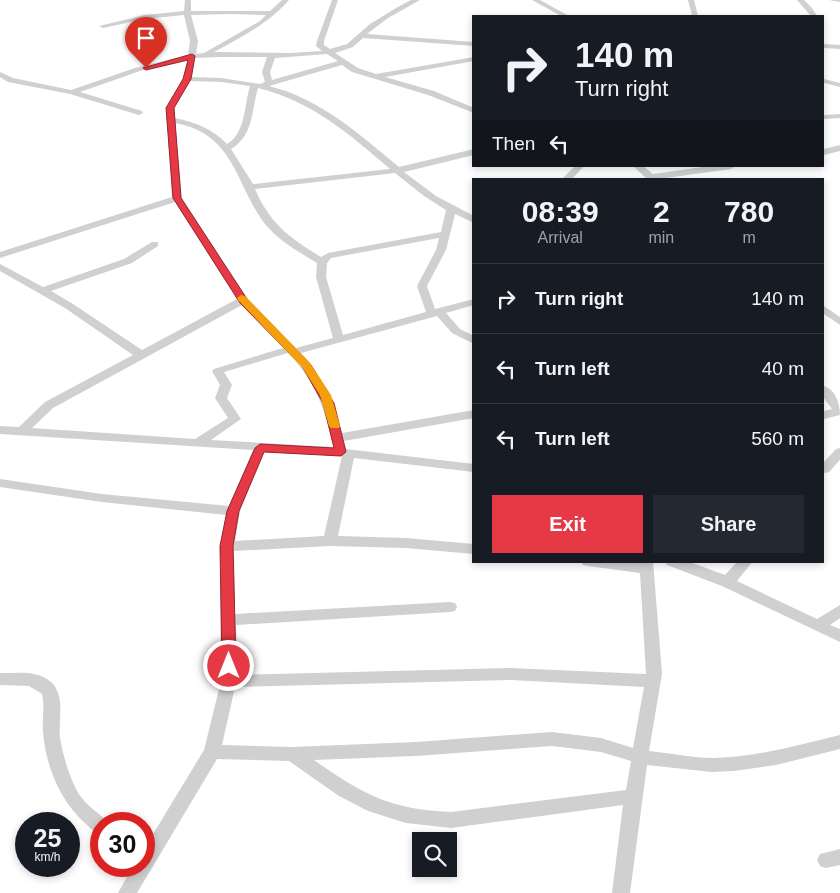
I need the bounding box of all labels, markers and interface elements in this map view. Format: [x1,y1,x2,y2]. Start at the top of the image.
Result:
pin [125,17,167,68]
icon: arrive [132,24,160,52]
icon: right [492,35,557,100]
text: 140 m [575,35,674,74]
text: Turn right [575,76,668,101]
icon: left [545,130,573,158]
text: Then [492,133,535,154]
text: 08:39 [522,195,599,228]
text: 2 [653,195,670,228]
text: 780 [724,195,774,228]
text: Arrival [538,229,583,246]
text: min [648,229,674,246]
text: m [742,229,756,246]
icon: right [492,285,520,313]
text: Turn right [535,288,623,309]
text: 140 m [751,288,804,309]
icon: left [492,355,520,383]
text: Turn left [535,358,610,379]
text: 40 m [762,358,804,379]
icon: left [492,425,520,453]
text: Turn left [535,428,610,449]
text: 560 m [751,428,804,449]
button: Exit [492,495,643,553]
button: Share [653,495,804,553]
position arrow [202,639,254,691]
speed limit sign: 30 [90,812,155,877]
text: 25 [34,824,61,852]
map controls [412,832,457,877]
button: search [412,832,457,877]
text: km/h [34,850,61,864]

